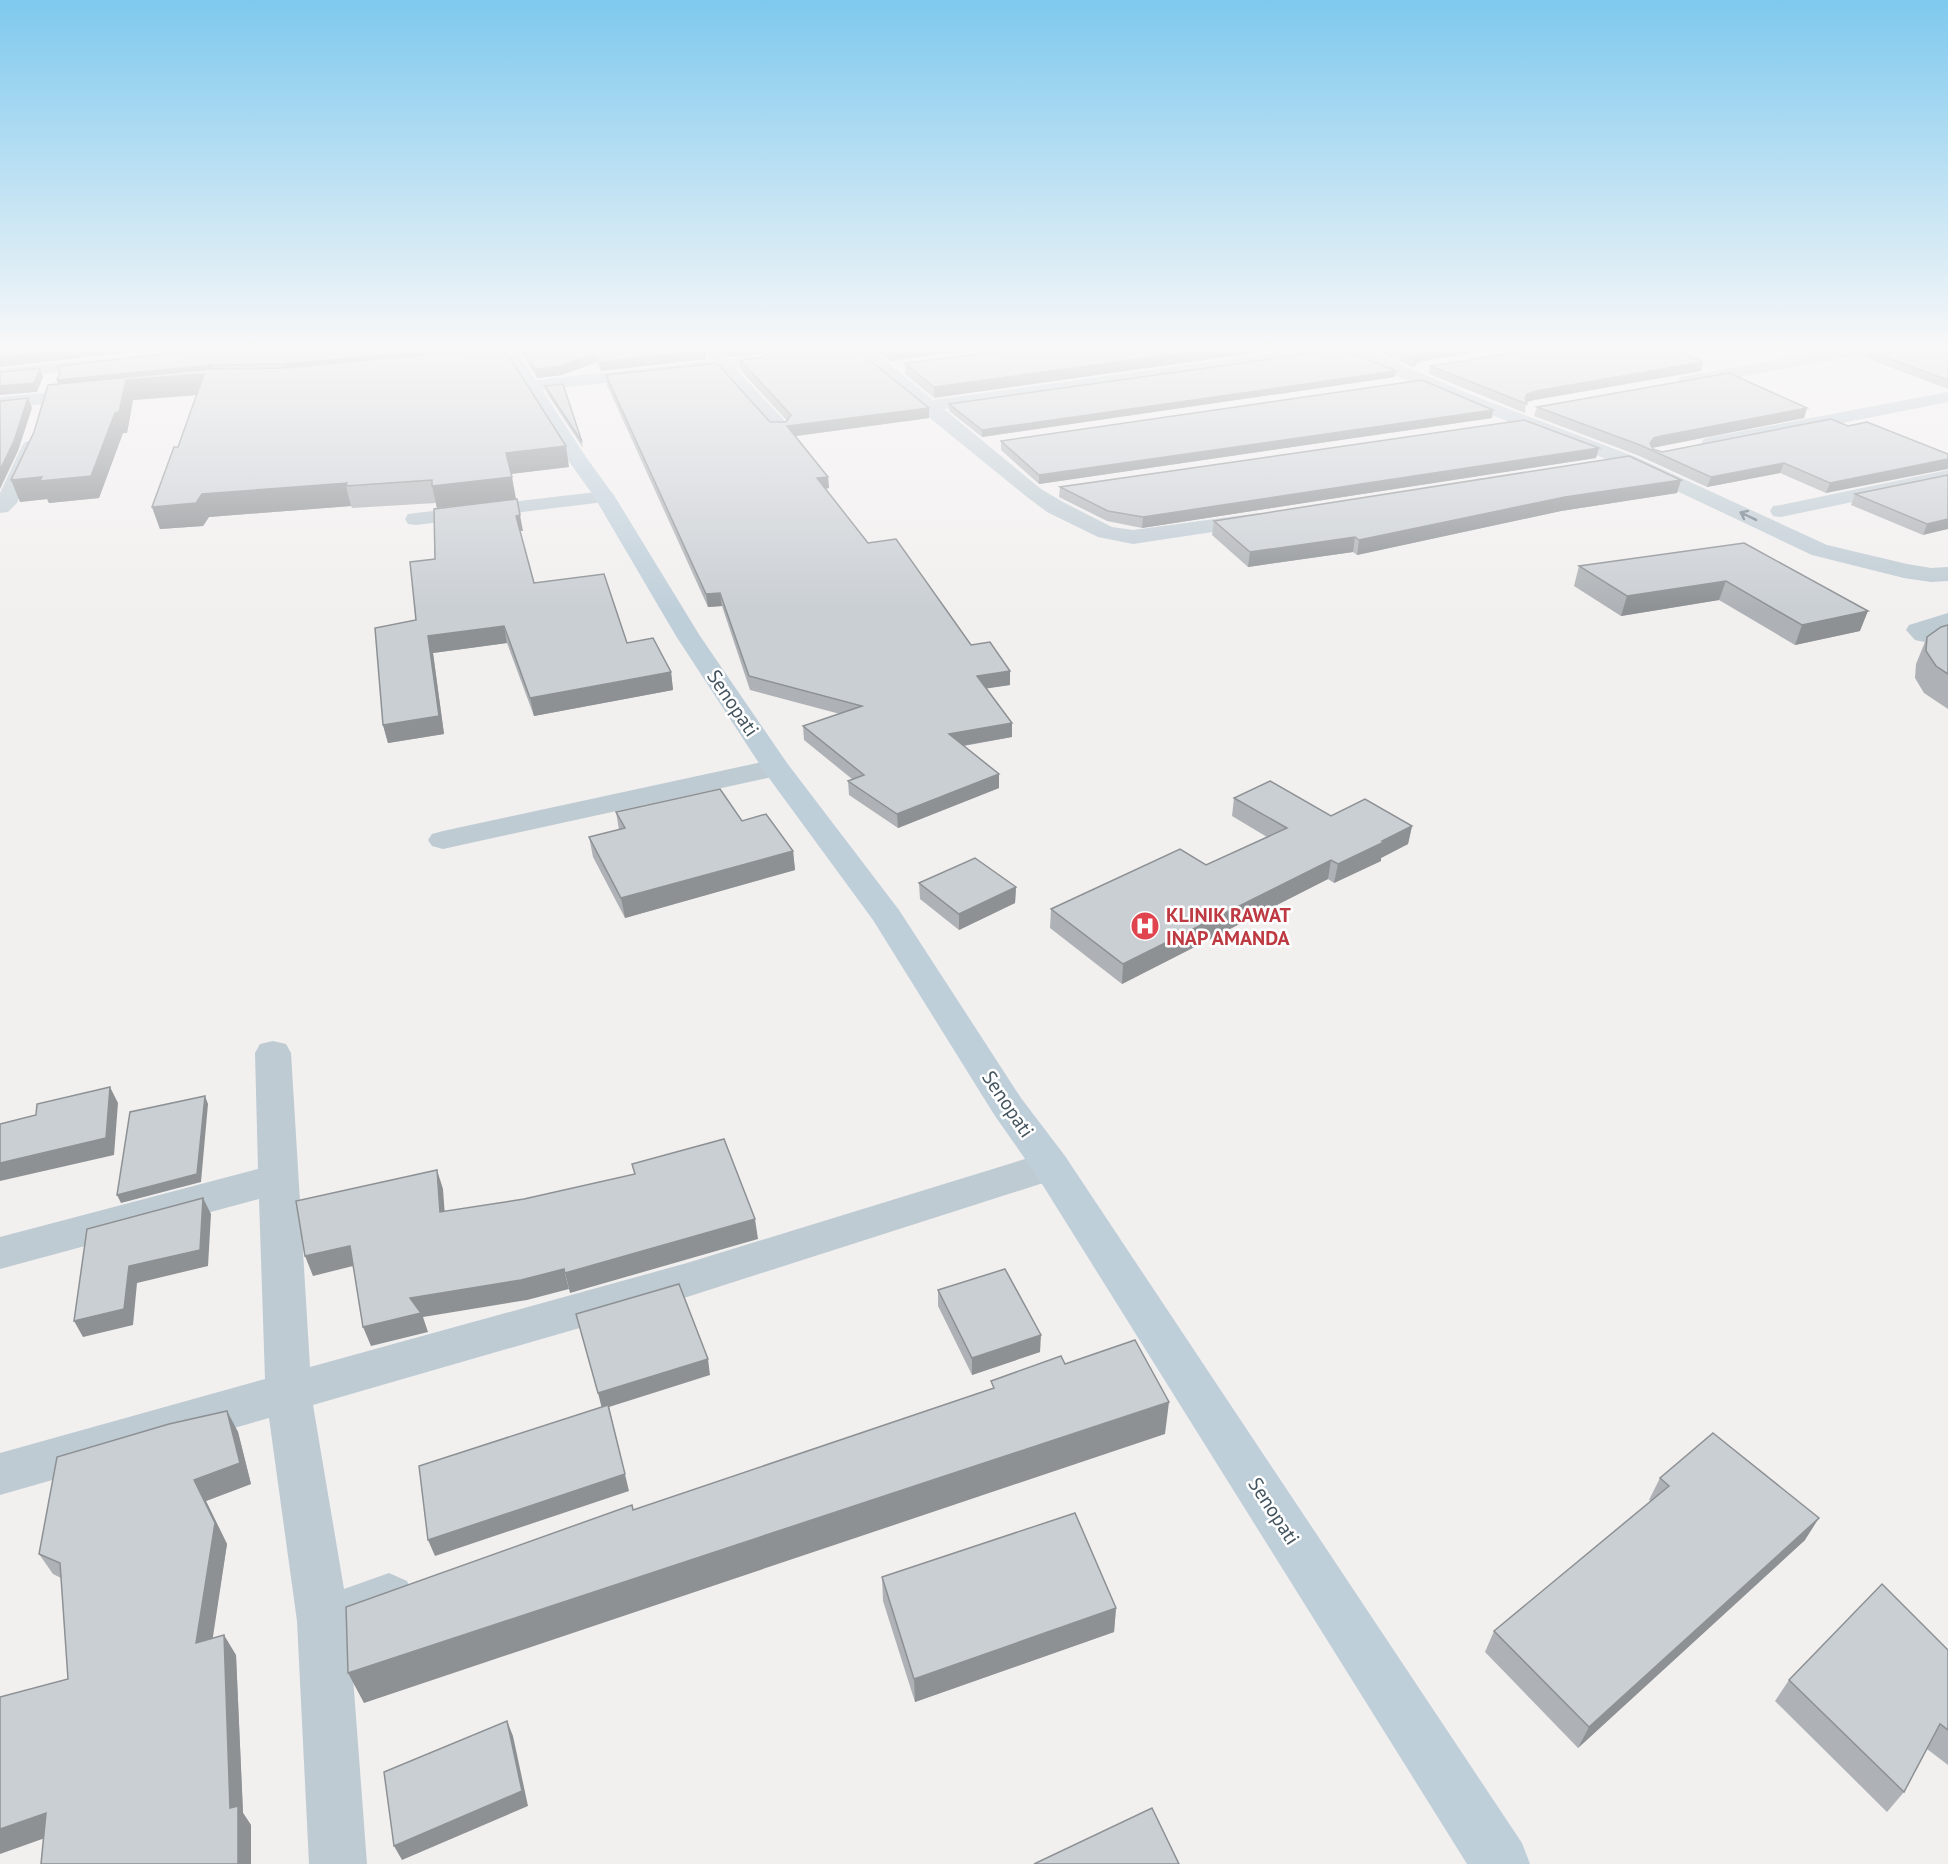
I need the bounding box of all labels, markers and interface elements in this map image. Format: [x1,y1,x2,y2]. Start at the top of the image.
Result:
one-way arrow [1740,510,1758,522]
street label: Senopati [701,665,765,741]
place label: KLINIK RAWAT INAP AMANDA [1166,902,1291,951]
hospital icon: KLINIK RAWAT INAP AMANDA [1129,910,1161,942]
street label: Senopati [976,1066,1040,1142]
street label: Senopati [1243,1472,1305,1550]

